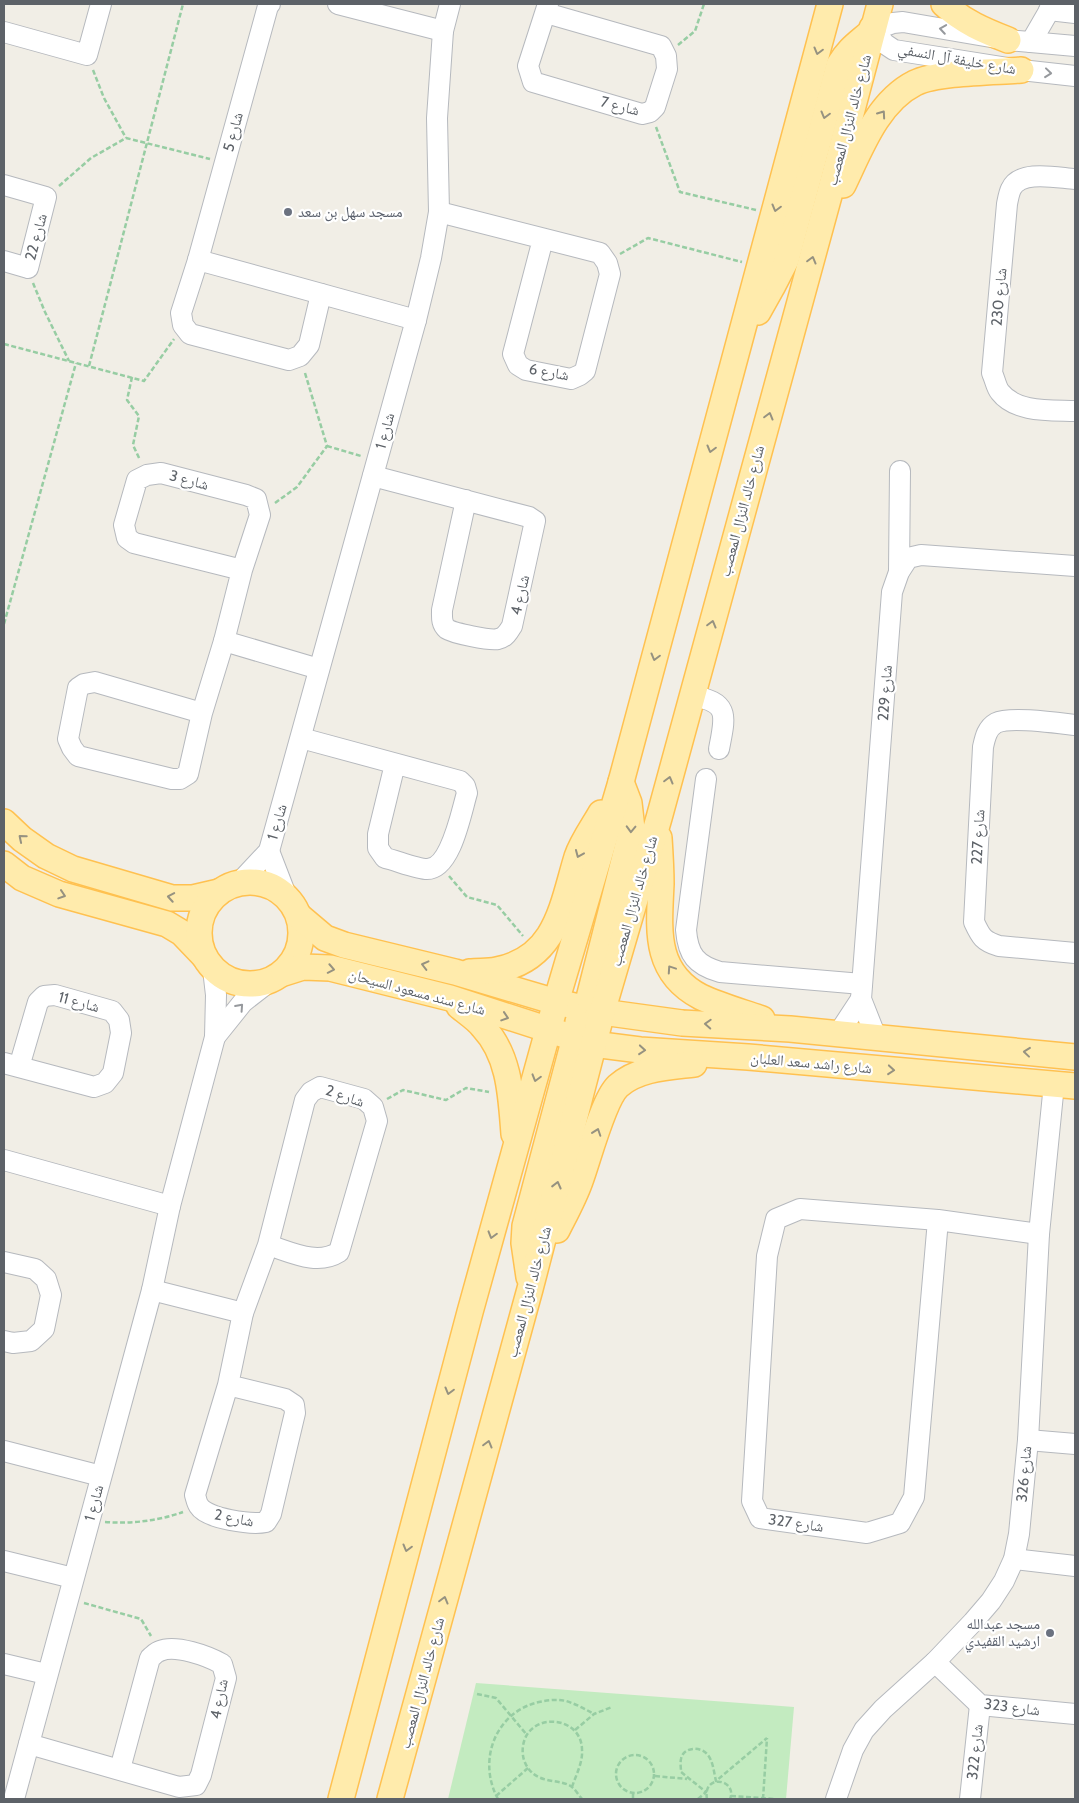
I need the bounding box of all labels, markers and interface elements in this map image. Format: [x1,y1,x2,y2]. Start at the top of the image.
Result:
one-way arrow [939,24,948,34]
street label: شارع خليفة آل النسفي [896,40,1018,81]
one-way arrow [813,46,824,55]
street label: شارع خالد النزال المعصب [823,52,876,188]
one-way arrow [1044,67,1052,78]
street label: شارع 7 [598,92,641,121]
street label: شارع 5 [219,110,248,154]
one-way arrow [821,111,831,119]
one-way arrow [876,111,884,120]
place label: مسجد سهل بن سعد [298,203,403,222]
one-way arrow [771,203,782,212]
marker: مسجد سهل بن سعد [282,206,294,218]
street label: شارع 22 [21,212,52,263]
one-way arrow [806,256,816,264]
street label: شارع 230 [987,267,1012,327]
street label: شارع 6 [527,360,571,385]
street label: شارع 1 [372,411,399,451]
one-way arrow [763,413,773,421]
street label: شارع خالد النزال المعصب [716,443,769,579]
one-way arrow [706,445,717,454]
street label: شارع 3 [167,466,211,495]
street label: شارع 4 [507,573,534,617]
one-way arrow [706,620,716,628]
one-way arrow [650,652,660,660]
street label: شارع 229 [874,664,897,722]
one-way arrow [663,777,673,785]
street label: شارع 1 [263,802,292,842]
street label: شارع 227 [968,809,989,865]
one-way arrow [625,825,636,833]
street label: شارع خالد النزال المعصب [607,833,662,969]
one-way arrow [18,835,27,844]
one-way arrow [575,849,586,858]
one-way arrow [57,889,66,899]
one-way arrow [167,892,175,902]
one-way arrow [421,960,430,971]
one-way arrow [327,963,336,974]
street label: شارع سند مسعود السيحان [346,965,487,1020]
one-way arrow [668,965,677,975]
street label: شارع 11 [56,988,102,1017]
one-way arrow [235,1003,244,1012]
one-way arrow [500,1011,508,1021]
one-way arrow [704,1019,712,1030]
one-way arrow [638,1044,646,1055]
one-way arrow [1022,1047,1030,1058]
street label: شارع راشد سعد العلبان [749,1049,873,1078]
one-way arrow [887,1064,895,1075]
one-way arrow [531,1074,541,1082]
street label: شارع 2 [323,1081,367,1112]
one-way arrow [591,1128,601,1136]
one-way arrow [551,1181,562,1190]
street label: شارع خالد النزال المعصب [503,1224,556,1360]
one-way arrow [487,1230,497,1238]
one-way arrow [444,1387,455,1396]
one-way arrow [482,1440,492,1448]
street label: شارع 326 [1013,1445,1036,1503]
street label: شارع 1 [81,1483,108,1523]
street label: شارع 2 [213,1505,255,1532]
street label: شارع 327 [767,1510,825,1537]
one-way arrow [403,1544,413,1552]
one-way arrow [439,1597,449,1605]
street label: شارع خالد النزال المعصب [396,1615,449,1751]
place label: مسجد عبدالله ارشيد القفيدي [965,1615,1040,1653]
marker: مسجد عبدالله ارشيد القفيدي [1044,1627,1056,1639]
street label: شارع 4 [206,1677,233,1721]
street label: شارع 323 [983,1695,1041,1720]
street label: شارع 322 [963,1723,988,1781]

